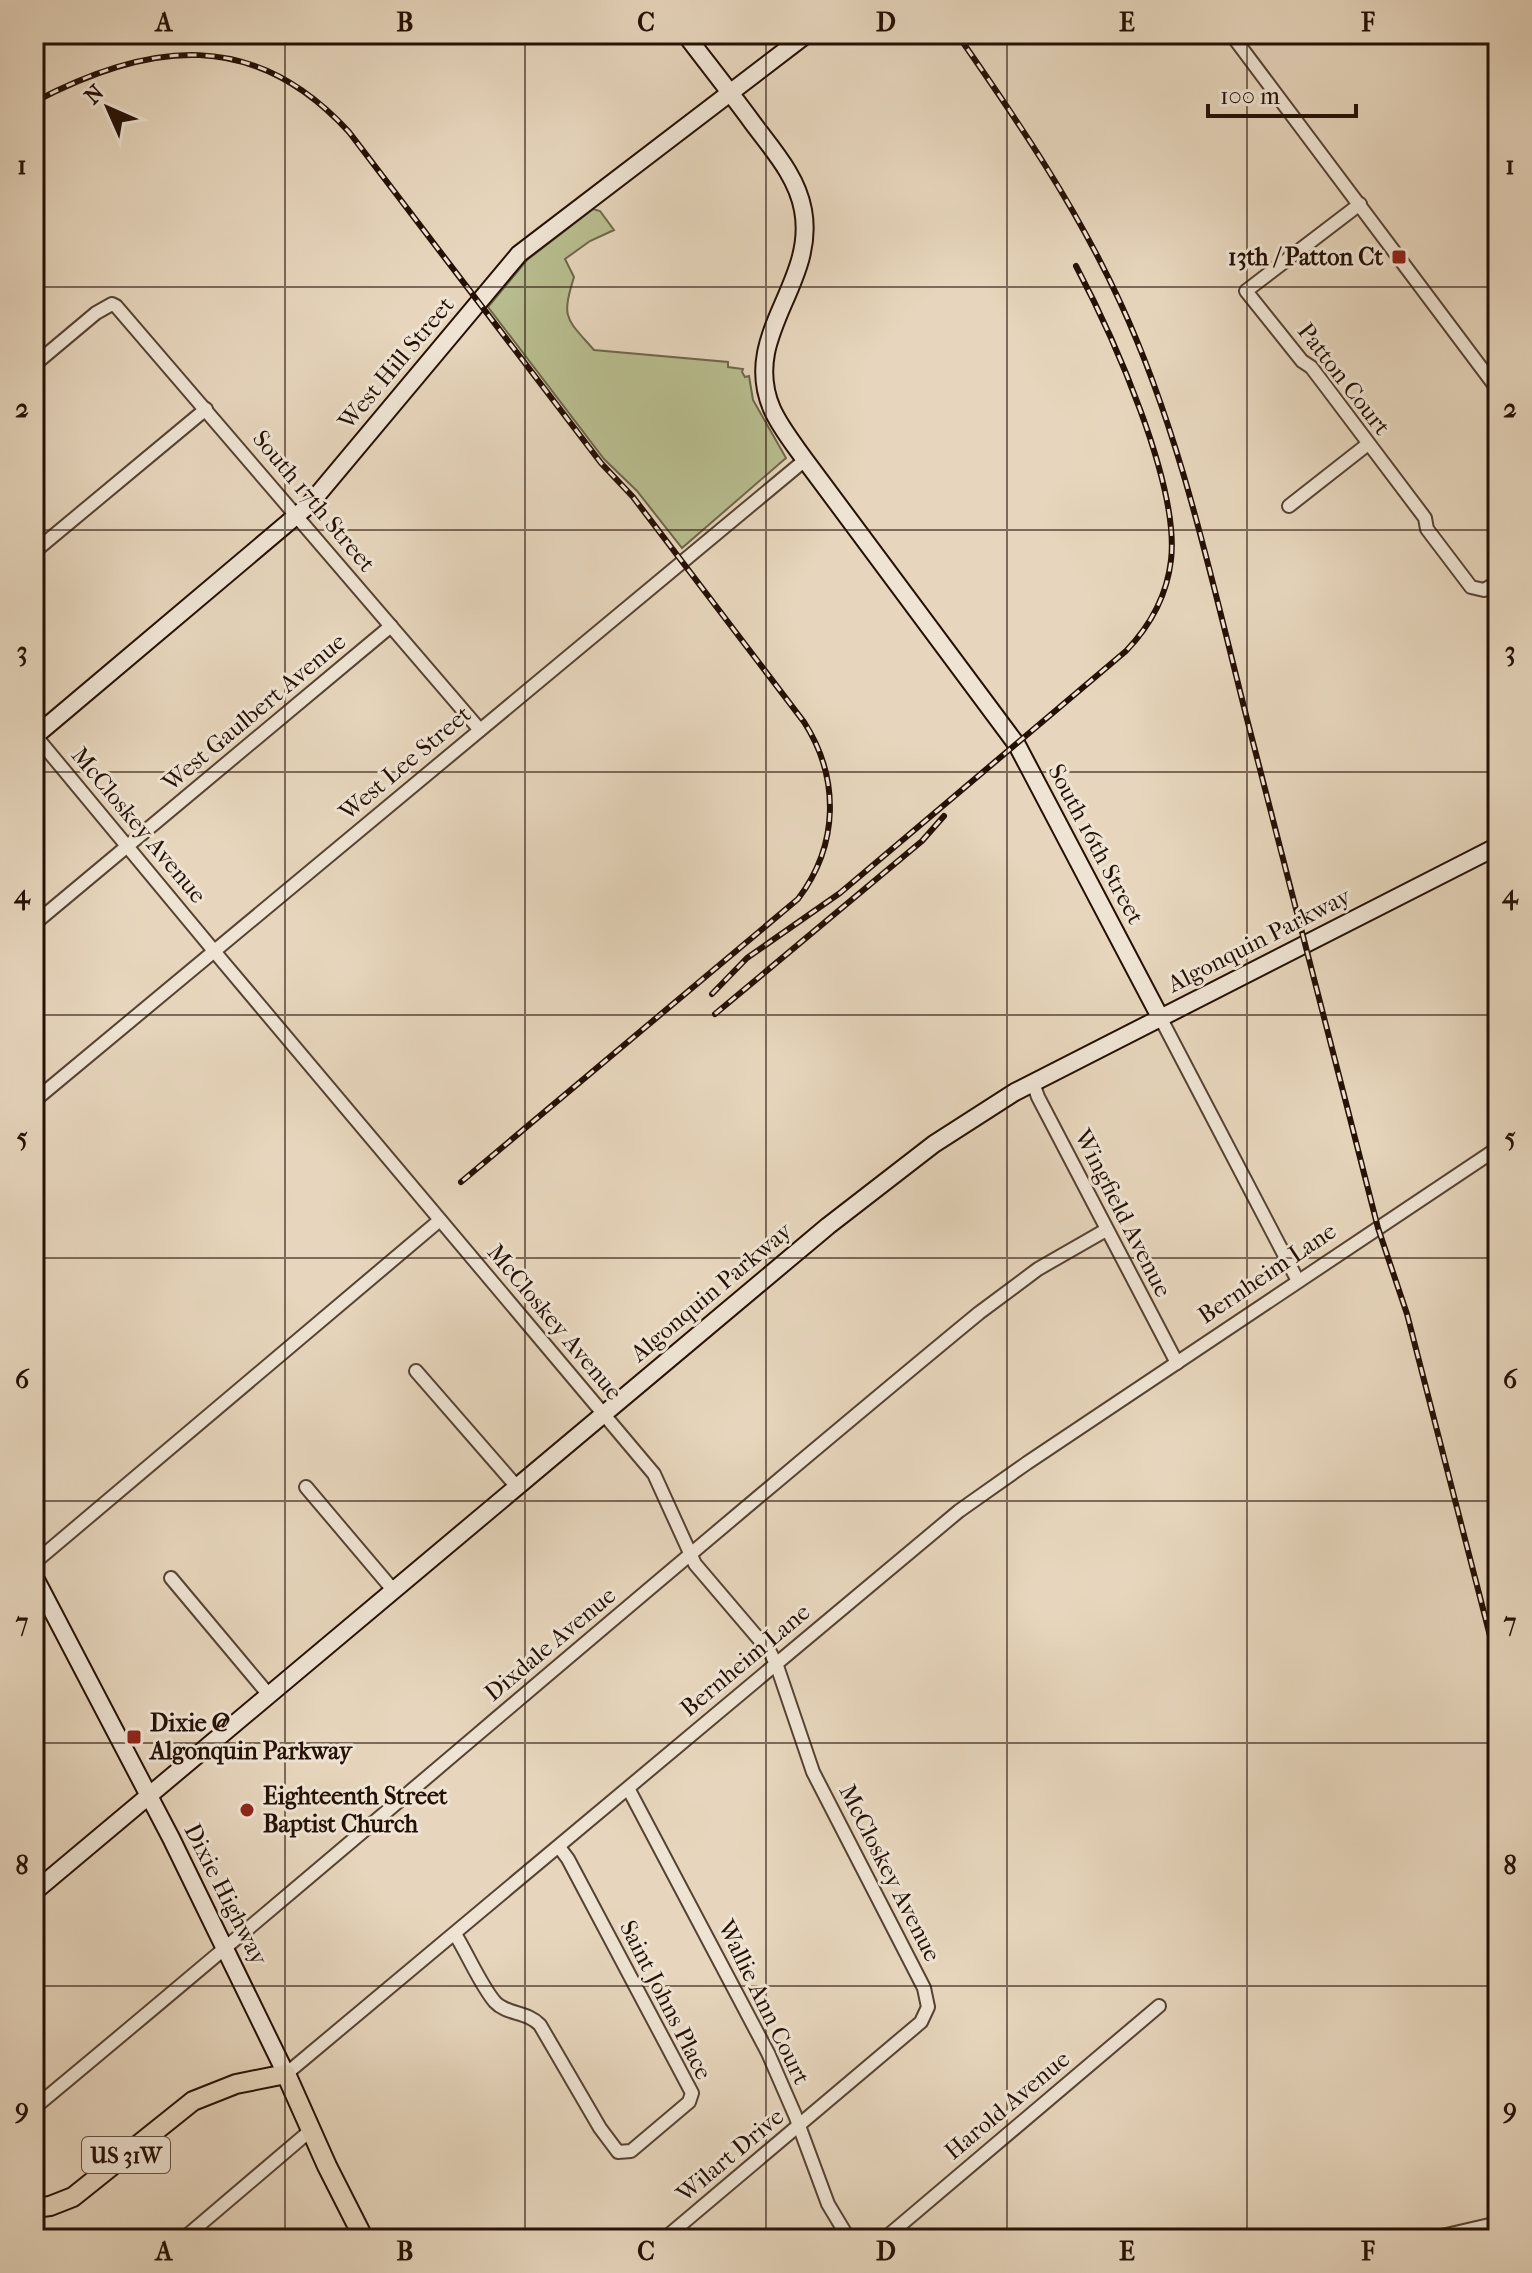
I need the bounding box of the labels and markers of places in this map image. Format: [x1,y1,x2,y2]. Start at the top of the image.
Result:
place label: 13th / Patton Ct [1228,243,1383,271]
marker: 13th / Patton Ct [1390,248,1408,266]
place label: Dixie @ Algonquin Parkway [148,1709,353,1765]
marker: Dixie @ Algonquin Parkway [125,1728,143,1746]
place label: Eighteenth Street Baptist Church [263,1782,448,1838]
marker: Eighteenth Street Baptist Church [238,1801,256,1819]

